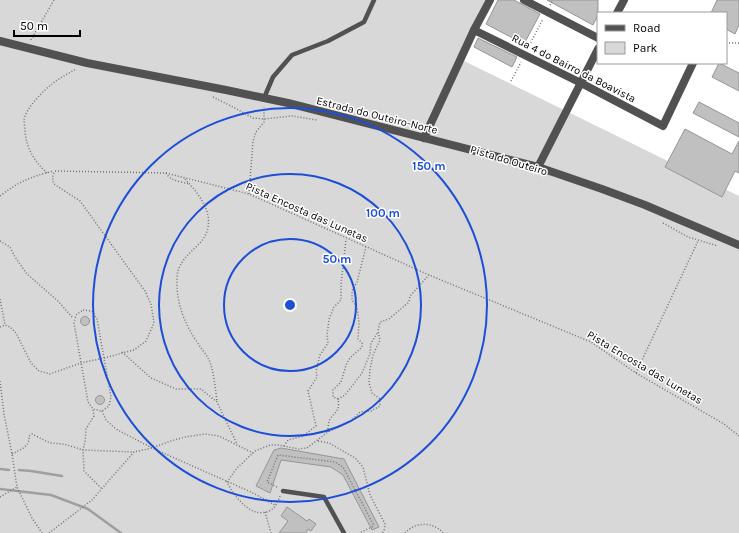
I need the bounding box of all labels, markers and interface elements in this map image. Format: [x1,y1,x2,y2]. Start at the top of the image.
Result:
scale bar [14,12,80,38]
legend [597,12,727,64]
text: 50 m [20,19,48,33]
text: Road [633,21,661,35]
street label: Rua 4 do Bairro da Boavista [510,31,638,105]
text: Park [633,41,658,55]
street label: Estrada do Outeiro-Norte [315,94,439,137]
street label: Pista do Outeiro [469,143,549,178]
text: 150 m [412,159,446,173]
street label: Pista Encosta das Lunetas [244,180,370,245]
text: 100 m [366,206,400,220]
text: 50 m [323,252,352,266]
centre of rings [283,298,297,312]
street label: Pista Encosta das Lunetas [585,328,705,407]

